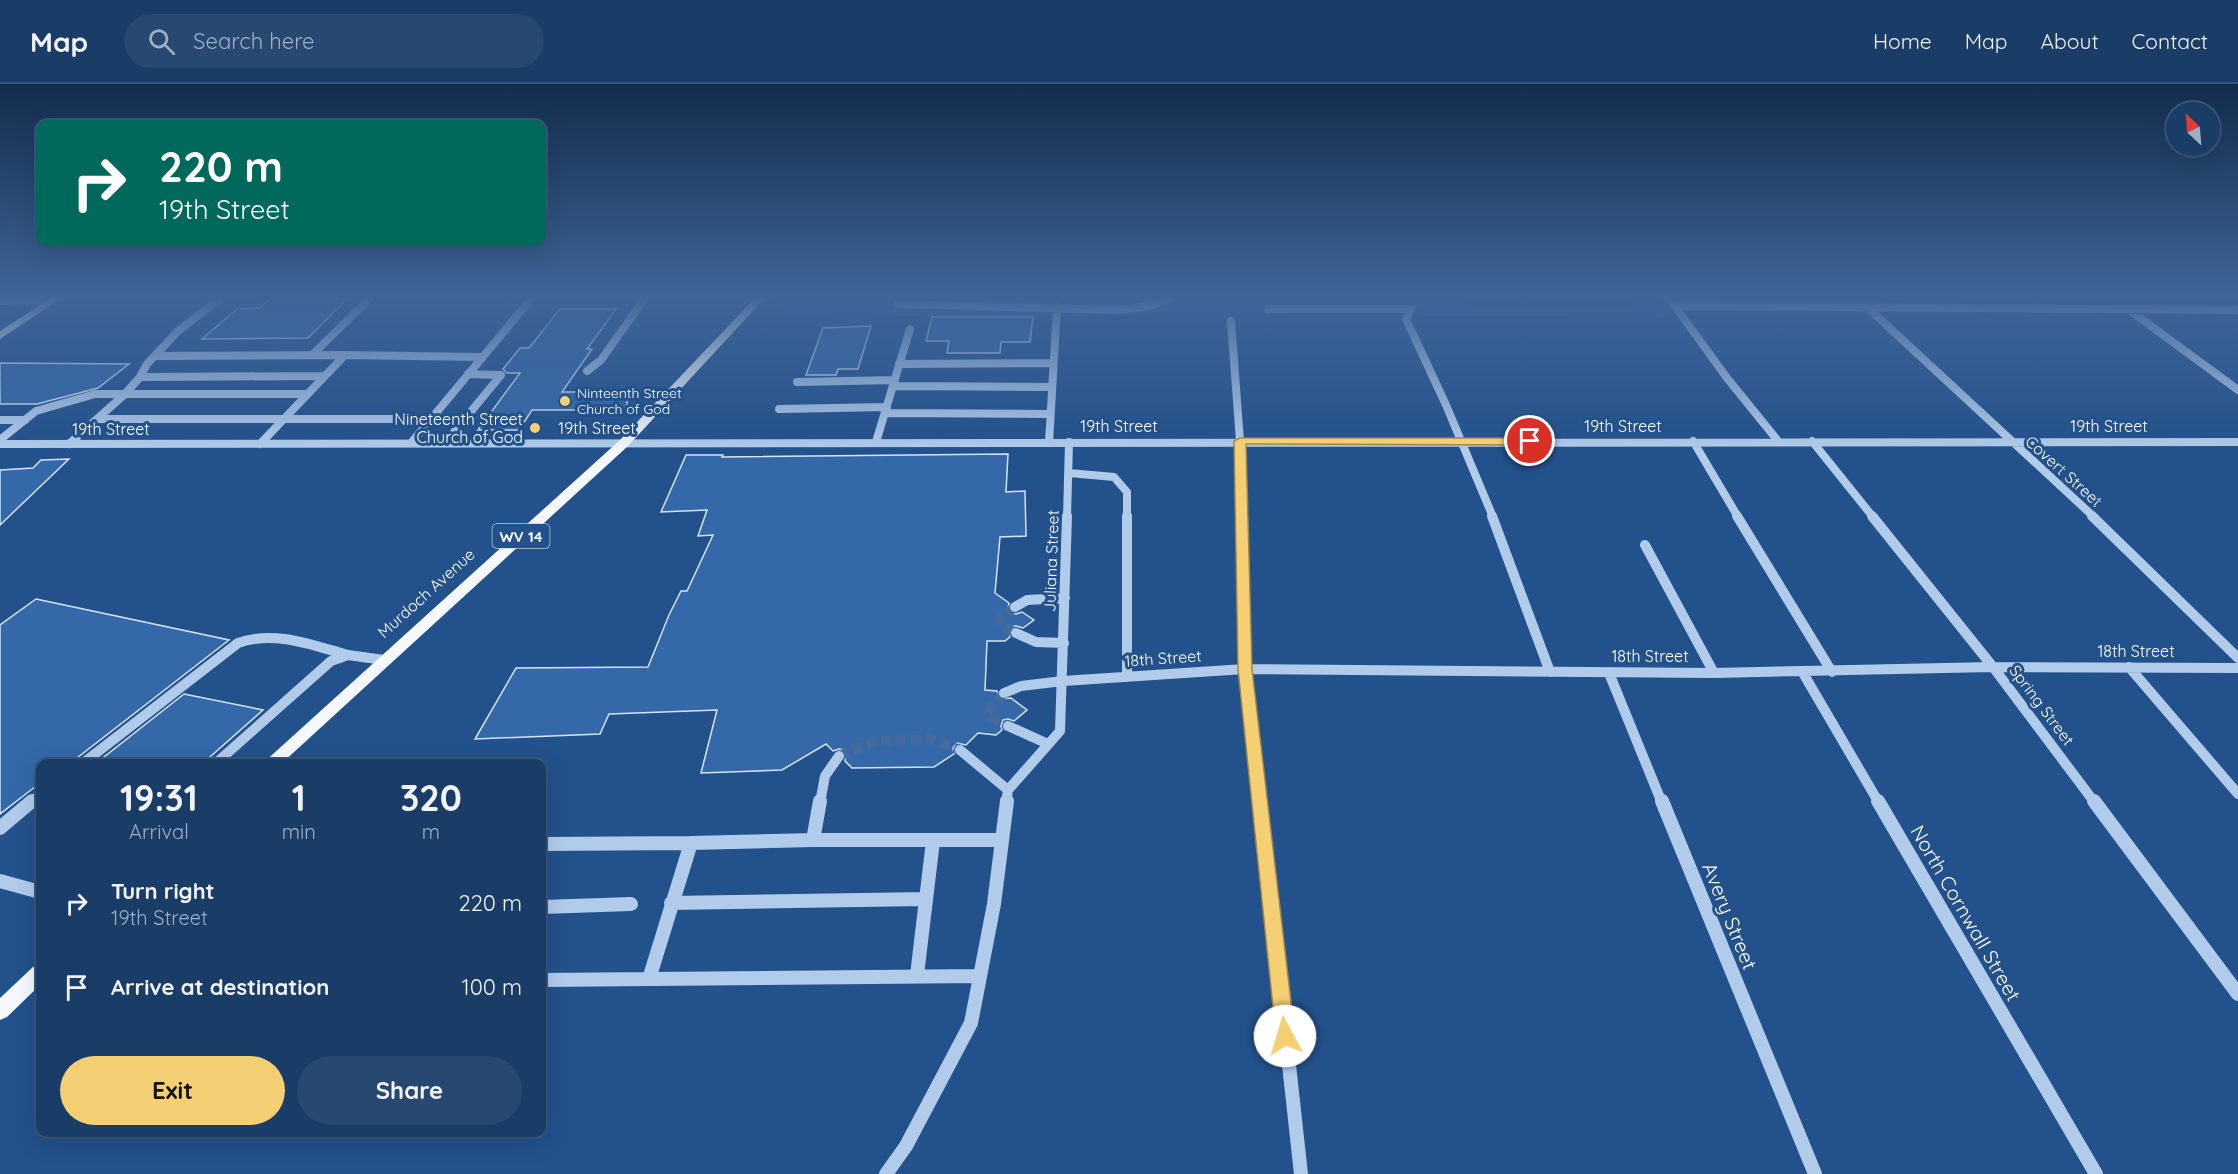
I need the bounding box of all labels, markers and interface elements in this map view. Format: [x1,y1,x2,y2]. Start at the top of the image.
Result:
search box [124,14,544,68]
text: Map [30,24,88,59]
icon: search [145,25,178,58]
text: Search here [193,27,315,55]
text: Home [1873,28,1932,54]
text: Map [1965,28,2008,54]
text: About [2041,28,2099,54]
text: Contact [2132,28,2208,54]
north arrow [2166,102,2220,156]
map controls [2166,102,2220,156]
text: 220 m [159,140,283,193]
icon: right [60,144,138,222]
text: 19th Street [159,192,290,226]
place label: Ninteenth Street Church of God [577,384,682,418]
marker: Ninteenth Street Church of God [558,394,572,408]
place label: Nineteenth Street Church of God [394,409,523,447]
pin [1504,415,1555,466]
street label: 19th Street [1080,416,1158,436]
street label: 19th Street [1584,416,1662,436]
street label: 19th Street [2070,416,2148,436]
street label: 19th Street [558,418,636,438]
street label: 19th Street [72,419,150,439]
marker: Nineteenth Street Church of God [528,421,542,435]
icon: arrive [1513,424,1546,457]
street label: Covert Street [2021,431,2107,511]
street label: Juliana Street [1039,510,1063,612]
road number: WV 14 [492,524,550,548]
street label: Murdoch Avenue [373,544,479,642]
street label: 18th Street [2097,641,2175,661]
street label: 18th Street [1124,645,1202,671]
street label: 18th Street [1611,646,1689,666]
street label: Spring Street [2005,661,2079,749]
text: 19:31 [120,775,198,820]
text: 1 [292,775,306,820]
text: 320 [400,775,462,820]
text: Arrival [129,819,189,844]
text: min [282,819,316,844]
text: m [422,819,440,844]
street label: North Cornwall Street [1905,821,2027,1006]
street label: Avery Street [1697,859,1763,973]
text: Turn right [111,877,215,905]
icon: right [60,887,93,920]
text: 220 m [458,889,522,917]
text: 19th Street [111,905,208,930]
icon: arrive [60,971,93,1004]
text: Arrive at destination [111,973,329,1001]
text: 100 m [462,973,522,1001]
position arrow [1253,1004,1317,1068]
button: Exit [60,1056,285,1125]
button: Share [297,1056,522,1125]

